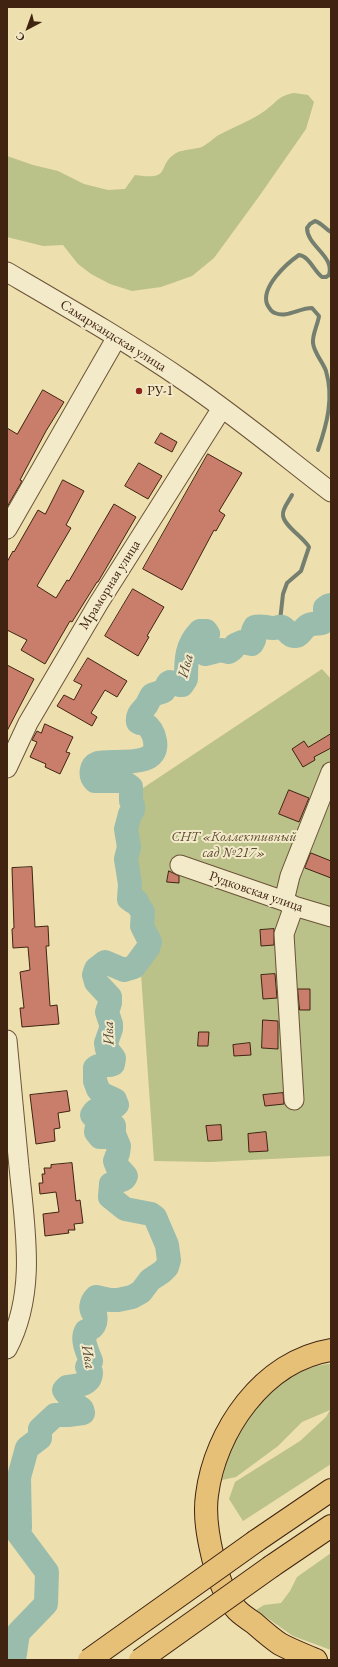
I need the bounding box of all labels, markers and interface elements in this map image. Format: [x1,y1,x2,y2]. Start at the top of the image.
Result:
north arrow [8,8,48,48]
text: С [13,29,28,45]
street label: Самаркандская улица [57,297,169,375]
place label: РУ-1 [147,383,173,399]
marker: РУ-1 [134,386,144,396]
street label: Мраморная улица [76,537,144,633]
water label: Ива [174,652,198,680]
park label: СНТ «Коллективный сад №217» [171,829,297,862]
street label: Рудковская улица [207,868,305,916]
water label: Ива [100,1020,118,1046]
water label: Ива [77,1343,99,1371]

